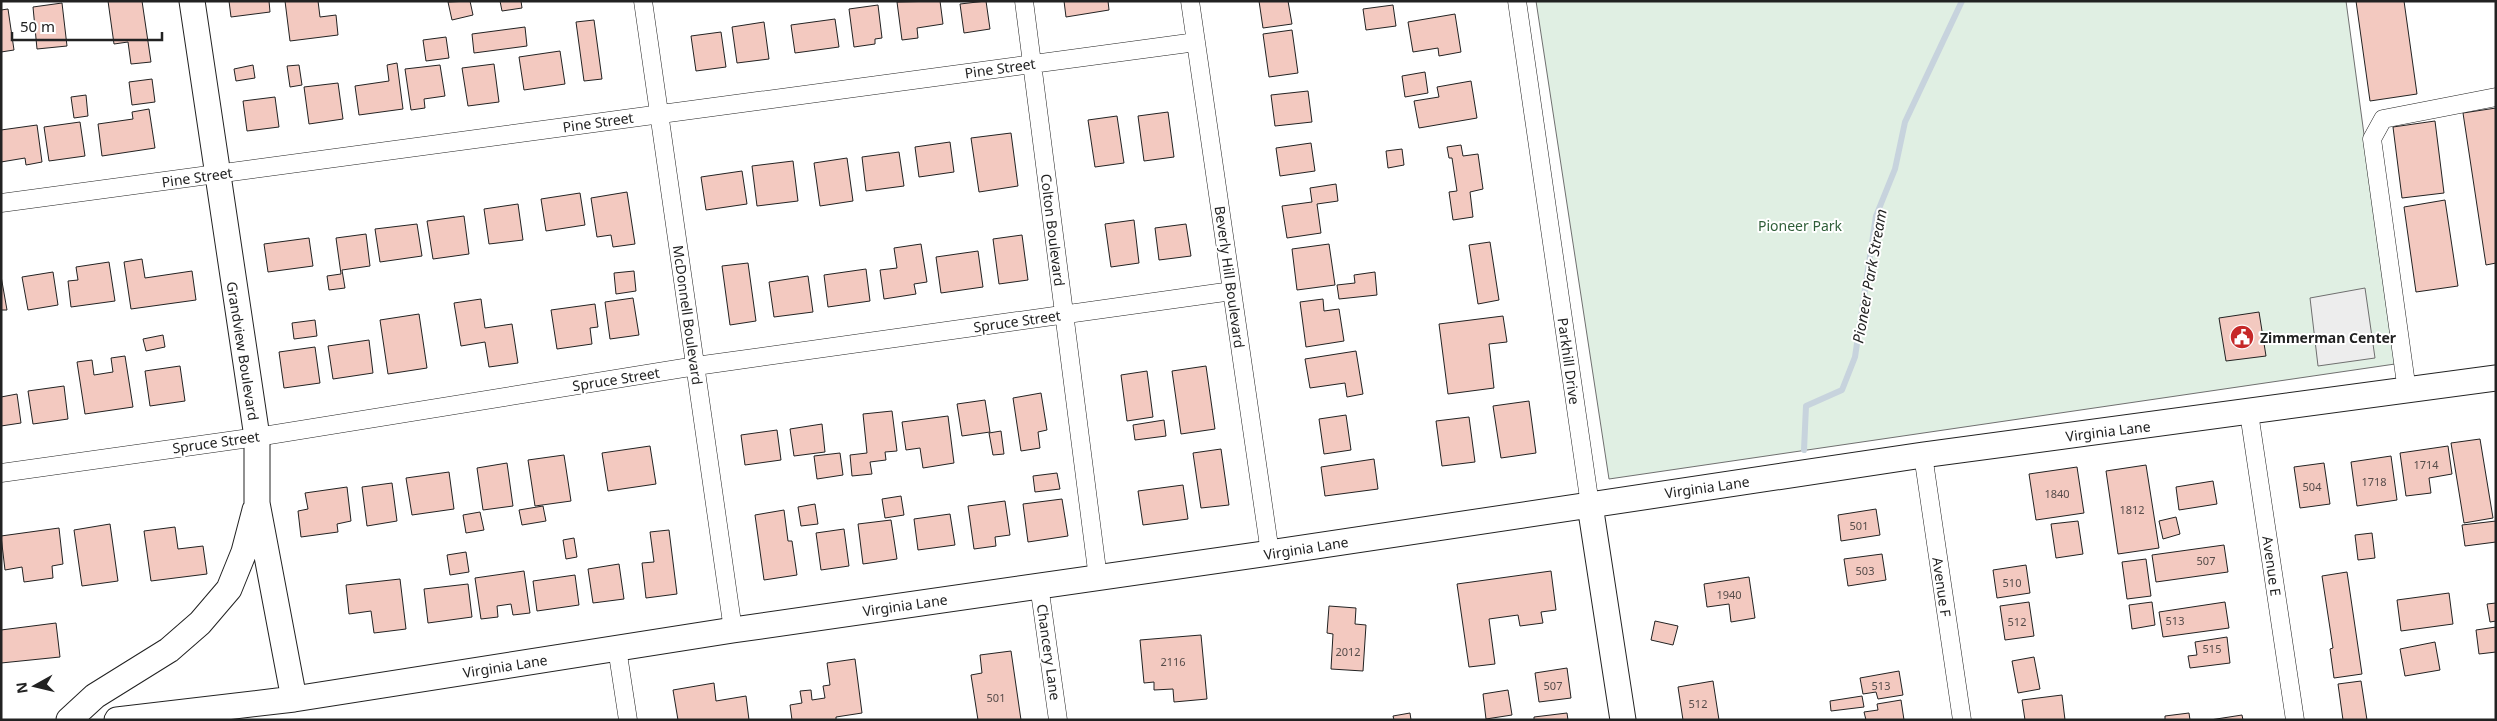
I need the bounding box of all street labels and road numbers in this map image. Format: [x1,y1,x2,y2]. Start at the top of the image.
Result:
street label: Pine Street [963,54,1037,82]
street label: Pine Street [561,108,635,136]
street label: Pine Street [160,163,234,191]
street label: Colton Boulevard [1037,173,1069,287]
street label: Beverly Hill Boulevard [1211,205,1249,349]
street label: McDonnell Boulevard [669,244,707,386]
street label: Grandview Boulevard [223,280,263,422]
street label: Spruce Street [972,305,1062,337]
street label: Parkhill Drive [1554,316,1584,406]
street label: Spruce Street [571,363,661,395]
street label: Virginia Lane [2064,416,2152,446]
street label: Spruce Street [171,426,261,458]
street label: Virginia Lane [1663,472,1751,502]
street label: Virginia Lane [1262,532,1350,564]
street label: Avenue E [2258,535,2286,597]
street label: Avenue F [1928,556,1956,618]
street label: Virginia Lane [861,590,949,620]
street label: Chancery Lane [1033,603,1065,701]
street label: Virginia Lane [461,650,549,682]

